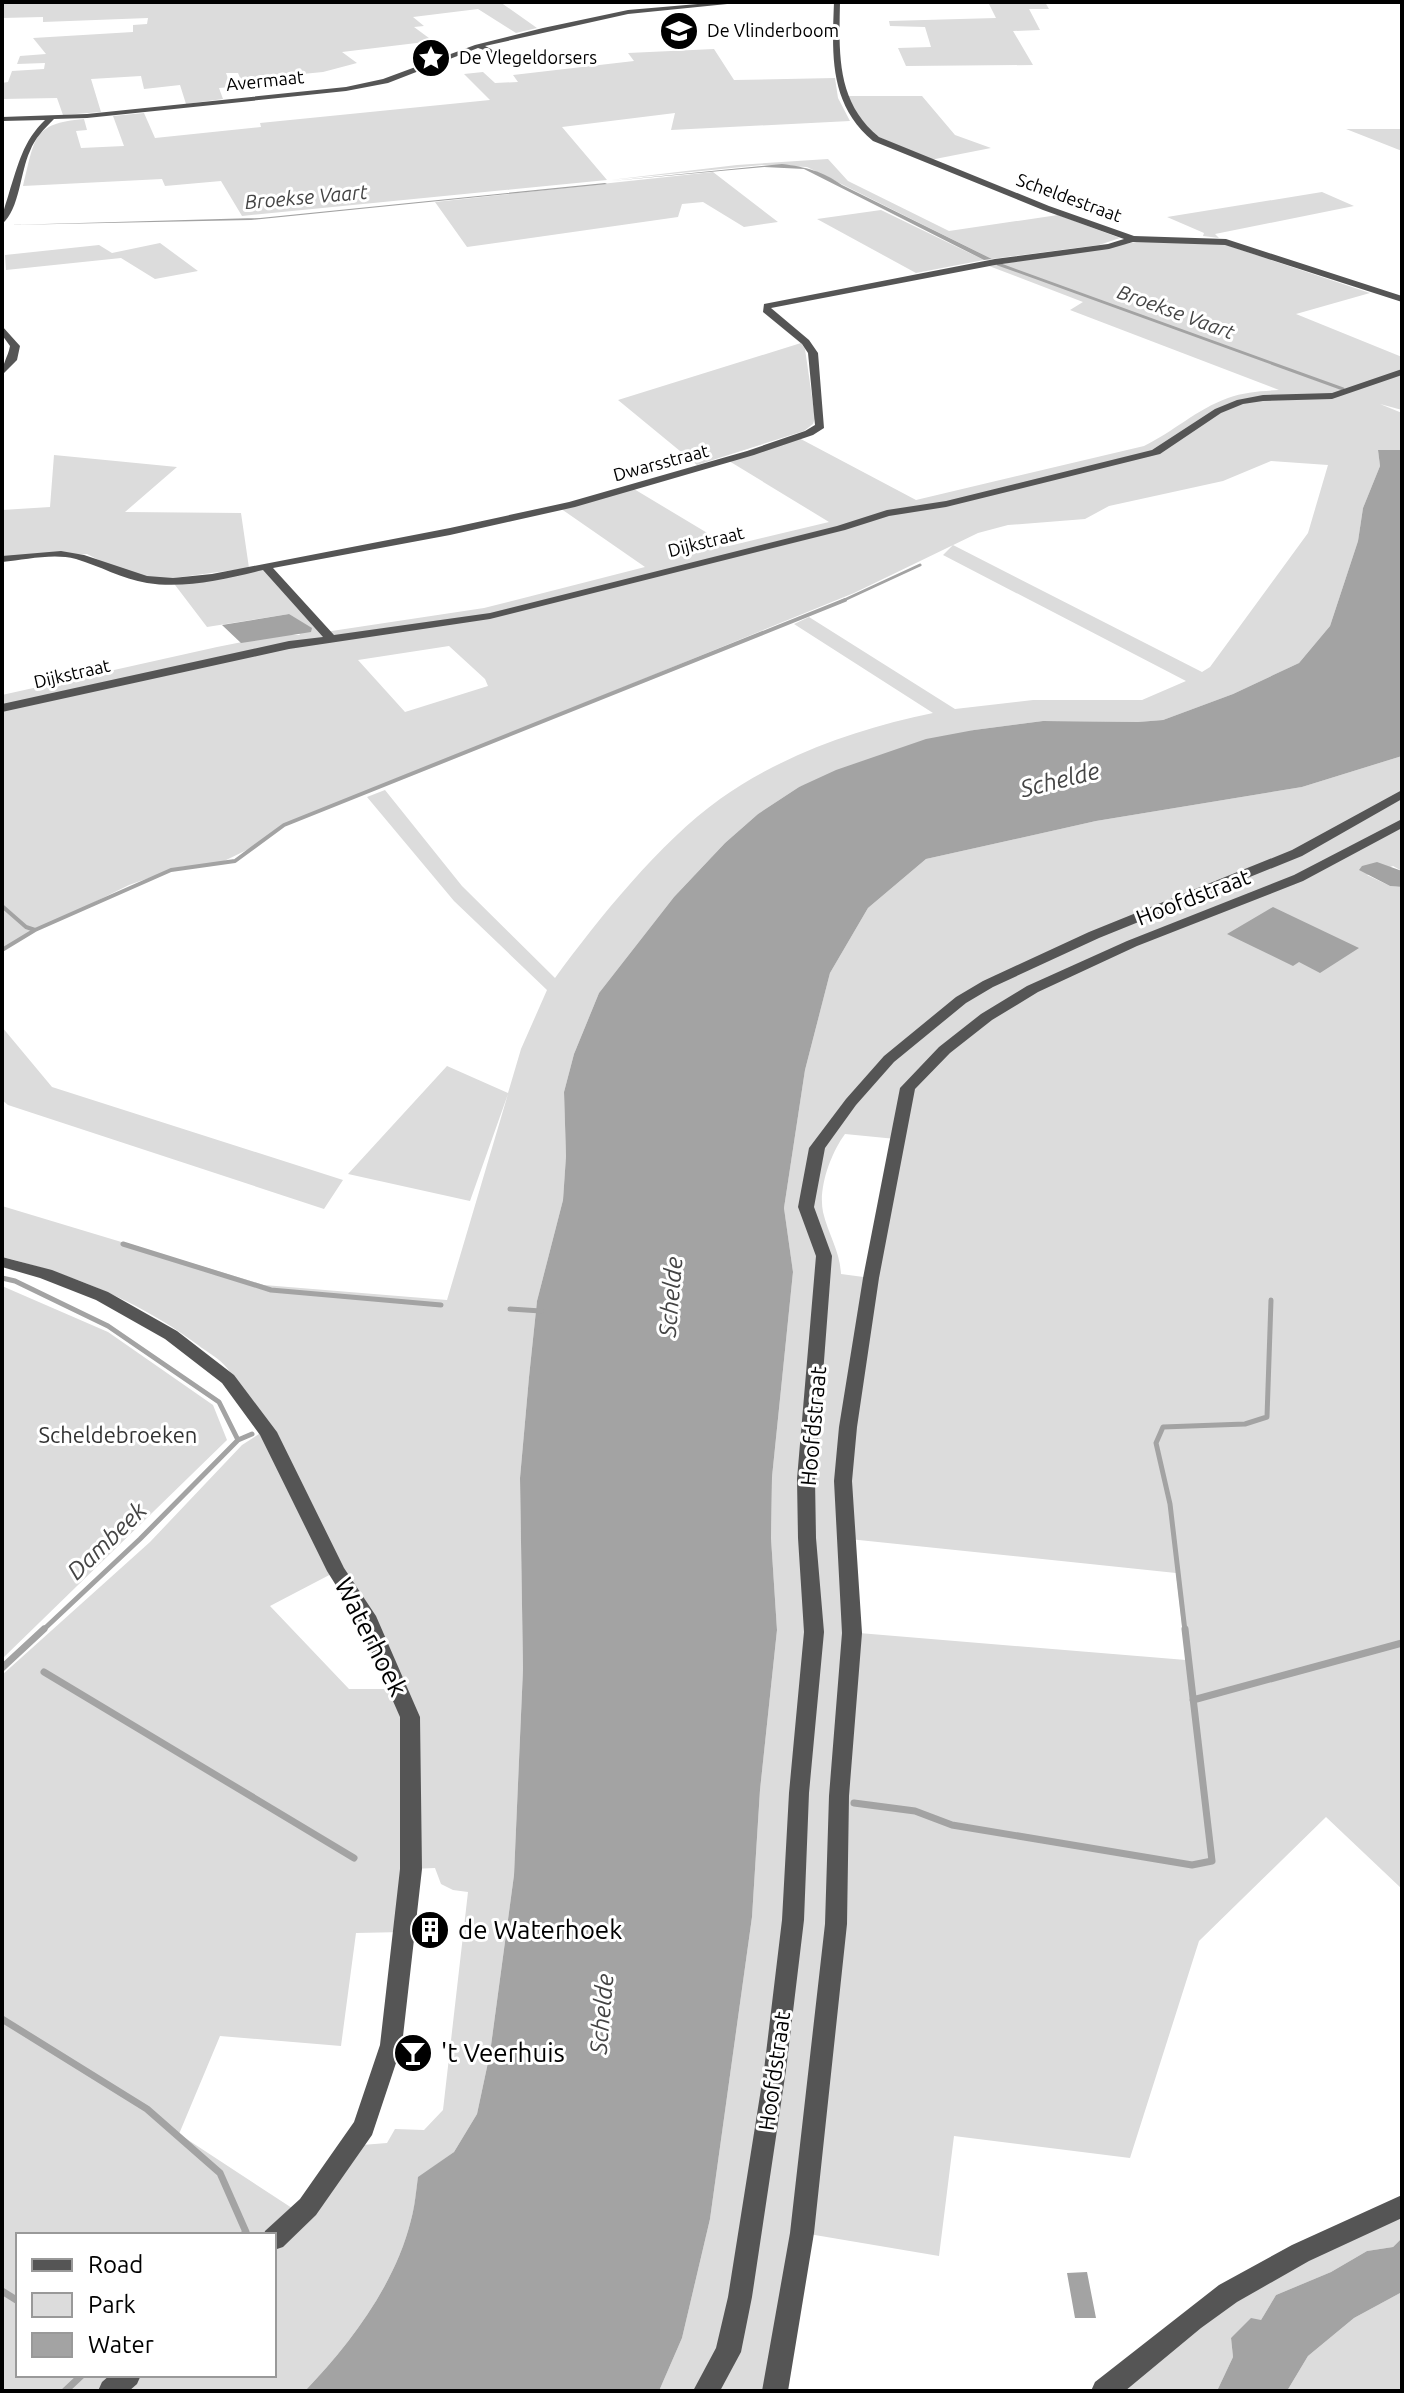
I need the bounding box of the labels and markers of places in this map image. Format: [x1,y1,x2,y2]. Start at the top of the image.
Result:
school or university icon: De Vlinderboom [658,10,700,52]
place label: De Vlinderboom [707,20,839,40]
place icon: De Vlegeldorsers [410,37,452,79]
place label: De Vlegeldorsers [459,47,597,67]
building icon: de Waterhoek [409,1909,451,1951]
place label: de Waterhoek [458,1915,622,1944]
bar icon: 't Veerhuis [392,2032,434,2074]
place label: 't Veerhuis [441,2038,565,2067]

